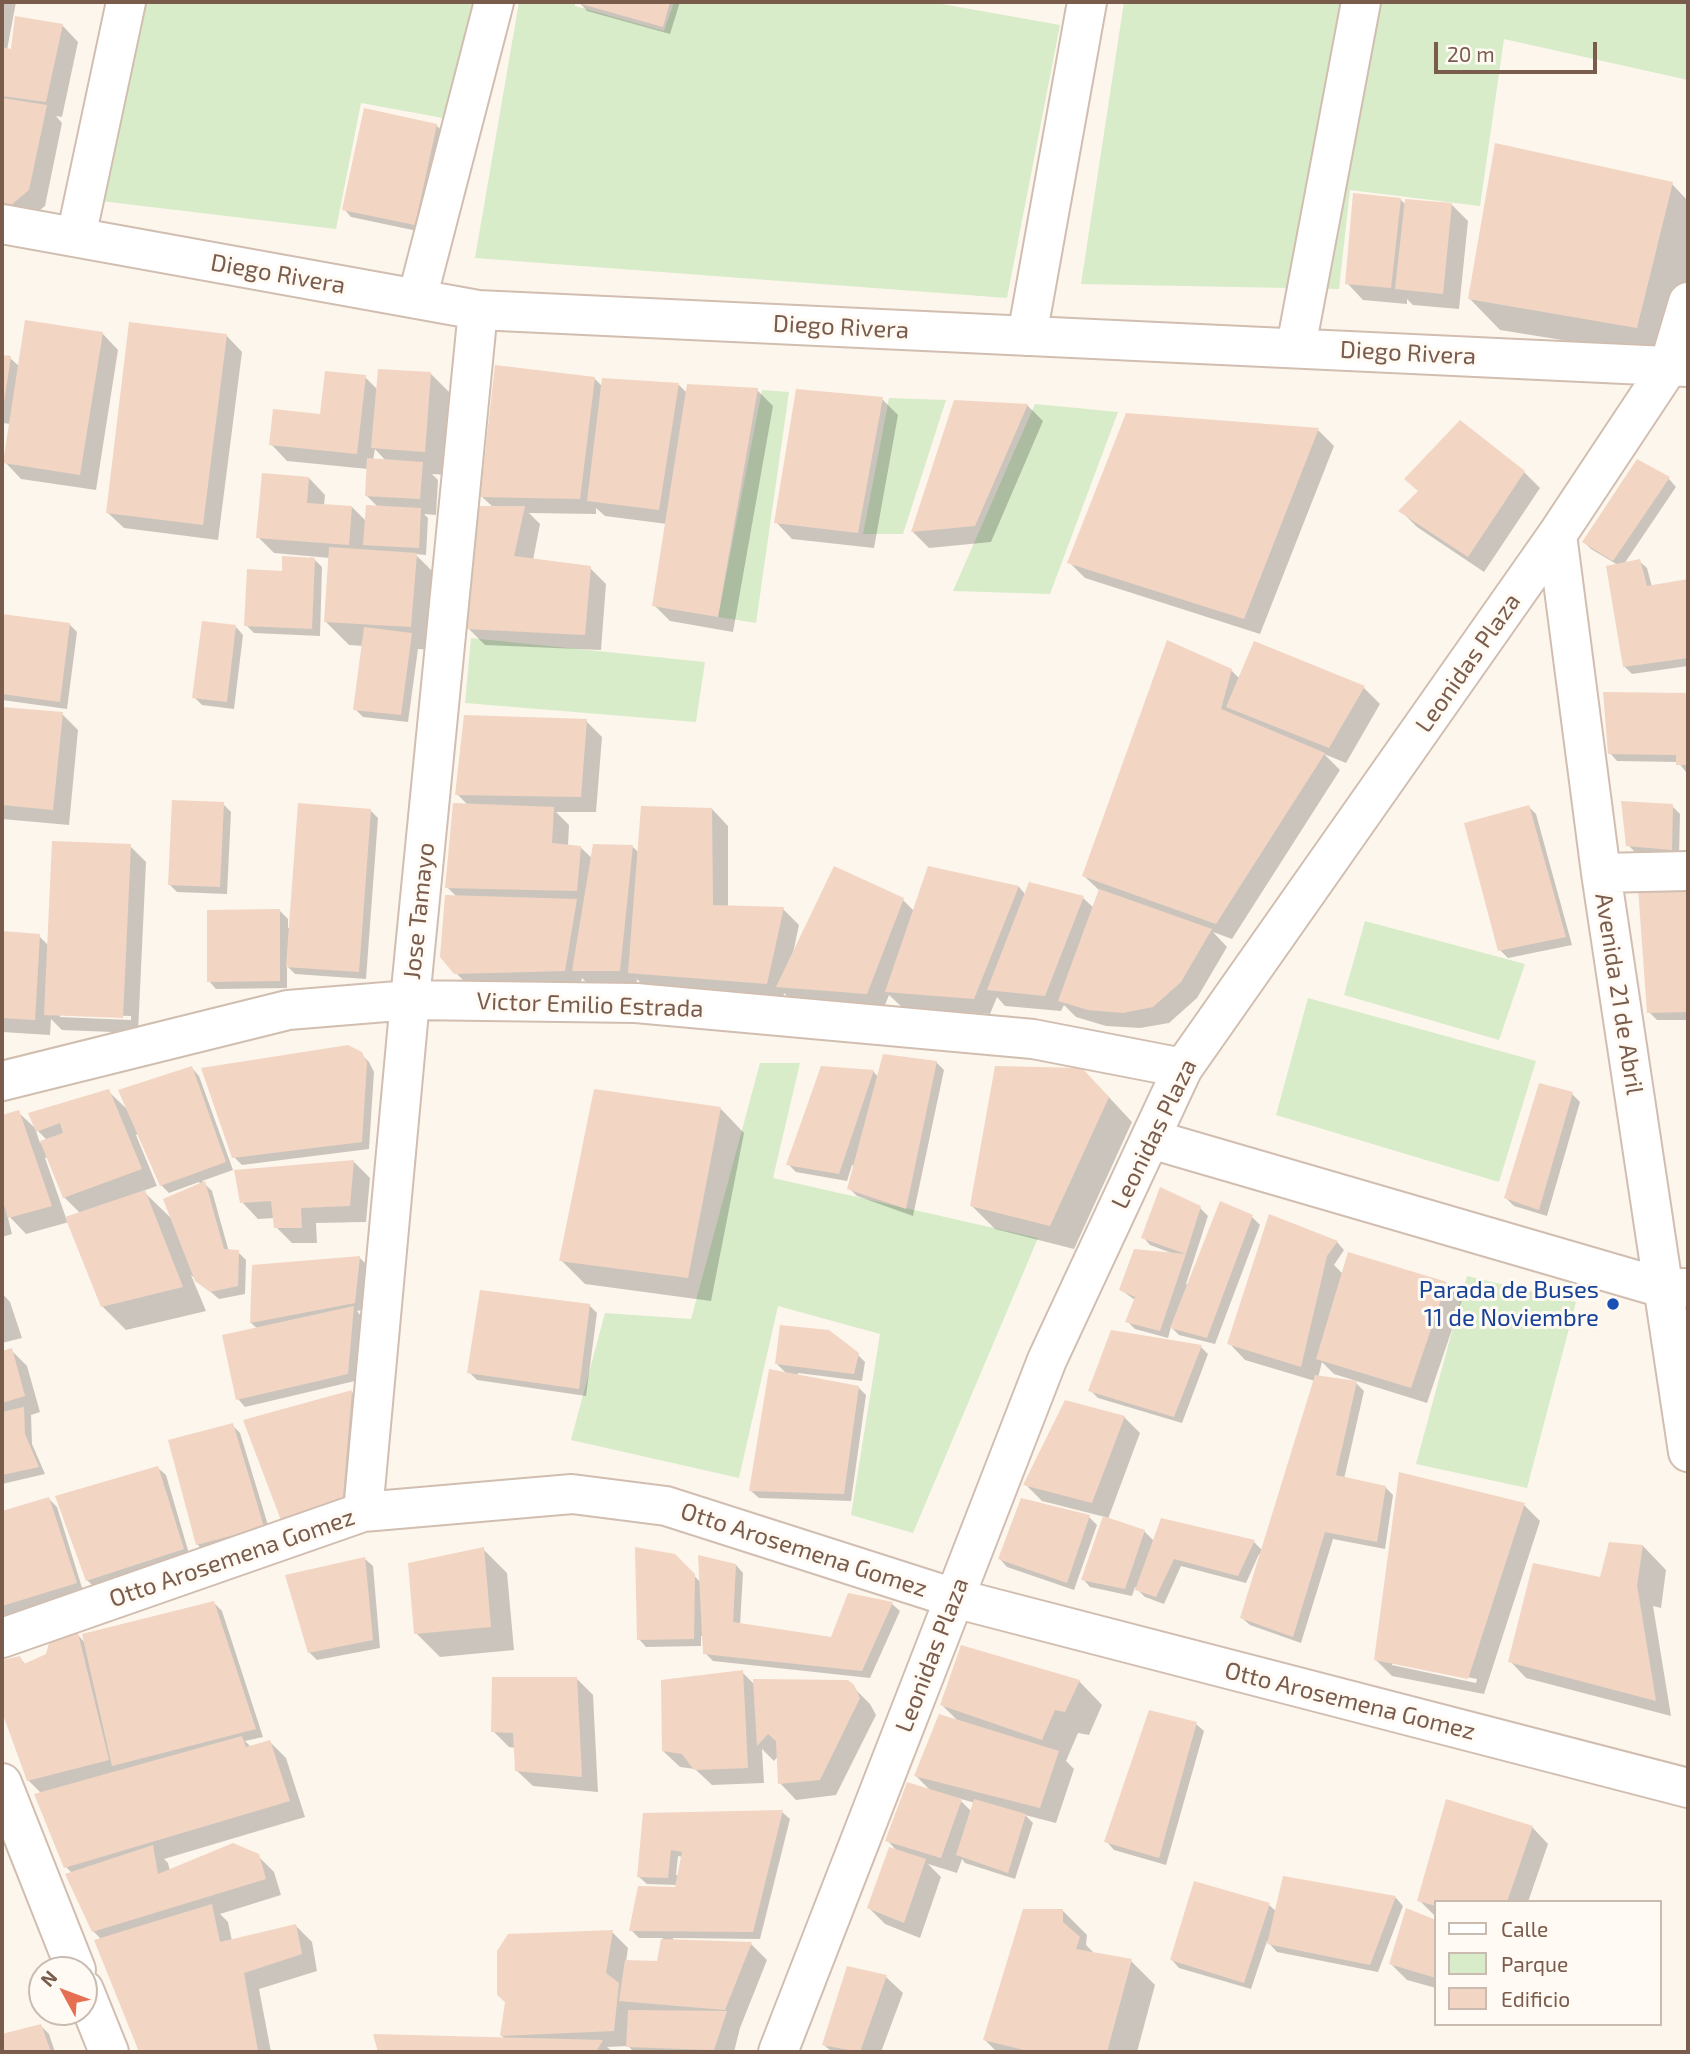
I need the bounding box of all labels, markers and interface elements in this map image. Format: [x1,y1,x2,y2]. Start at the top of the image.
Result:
scale bar [1438,28,1601,72]
text: 20 m [1447,41,1495,66]
street label: Diego Rivera [208,248,348,300]
street label: Diego Rivera [772,309,910,345]
street label: Diego Rivera [1339,335,1477,371]
street label: Leonidas Plaza [1409,588,1527,738]
street label: Jose Tamayo [397,841,441,981]
street label: Avenida 21 de Abril [1589,891,1649,1097]
street label: Victor Emilio Estrada [476,987,704,1023]
street label: Leonidas Plaza [1105,1054,1203,1214]
place label: Parada de Buses 11 de Noviembre [1419,1276,1599,1332]
marker: Parada de Buses 11 de Noviembre [1605,1296,1621,1312]
street label: Otto Arosemena Gomez [677,1497,931,1603]
street label: Otto Arosemena Gomez [106,1502,358,1614]
street label: Leonidas Plaza [889,1574,975,1736]
street label: Otto Arosemena Gomez [1222,1656,1478,1746]
legend [1434,1900,1662,2026]
text: Calle [1501,1916,1548,1941]
text: Parque [1501,1951,1568,1976]
north arrow [28,1956,98,2026]
text: N [35,1965,61,1991]
text: Edificio [1501,1986,1570,2011]

